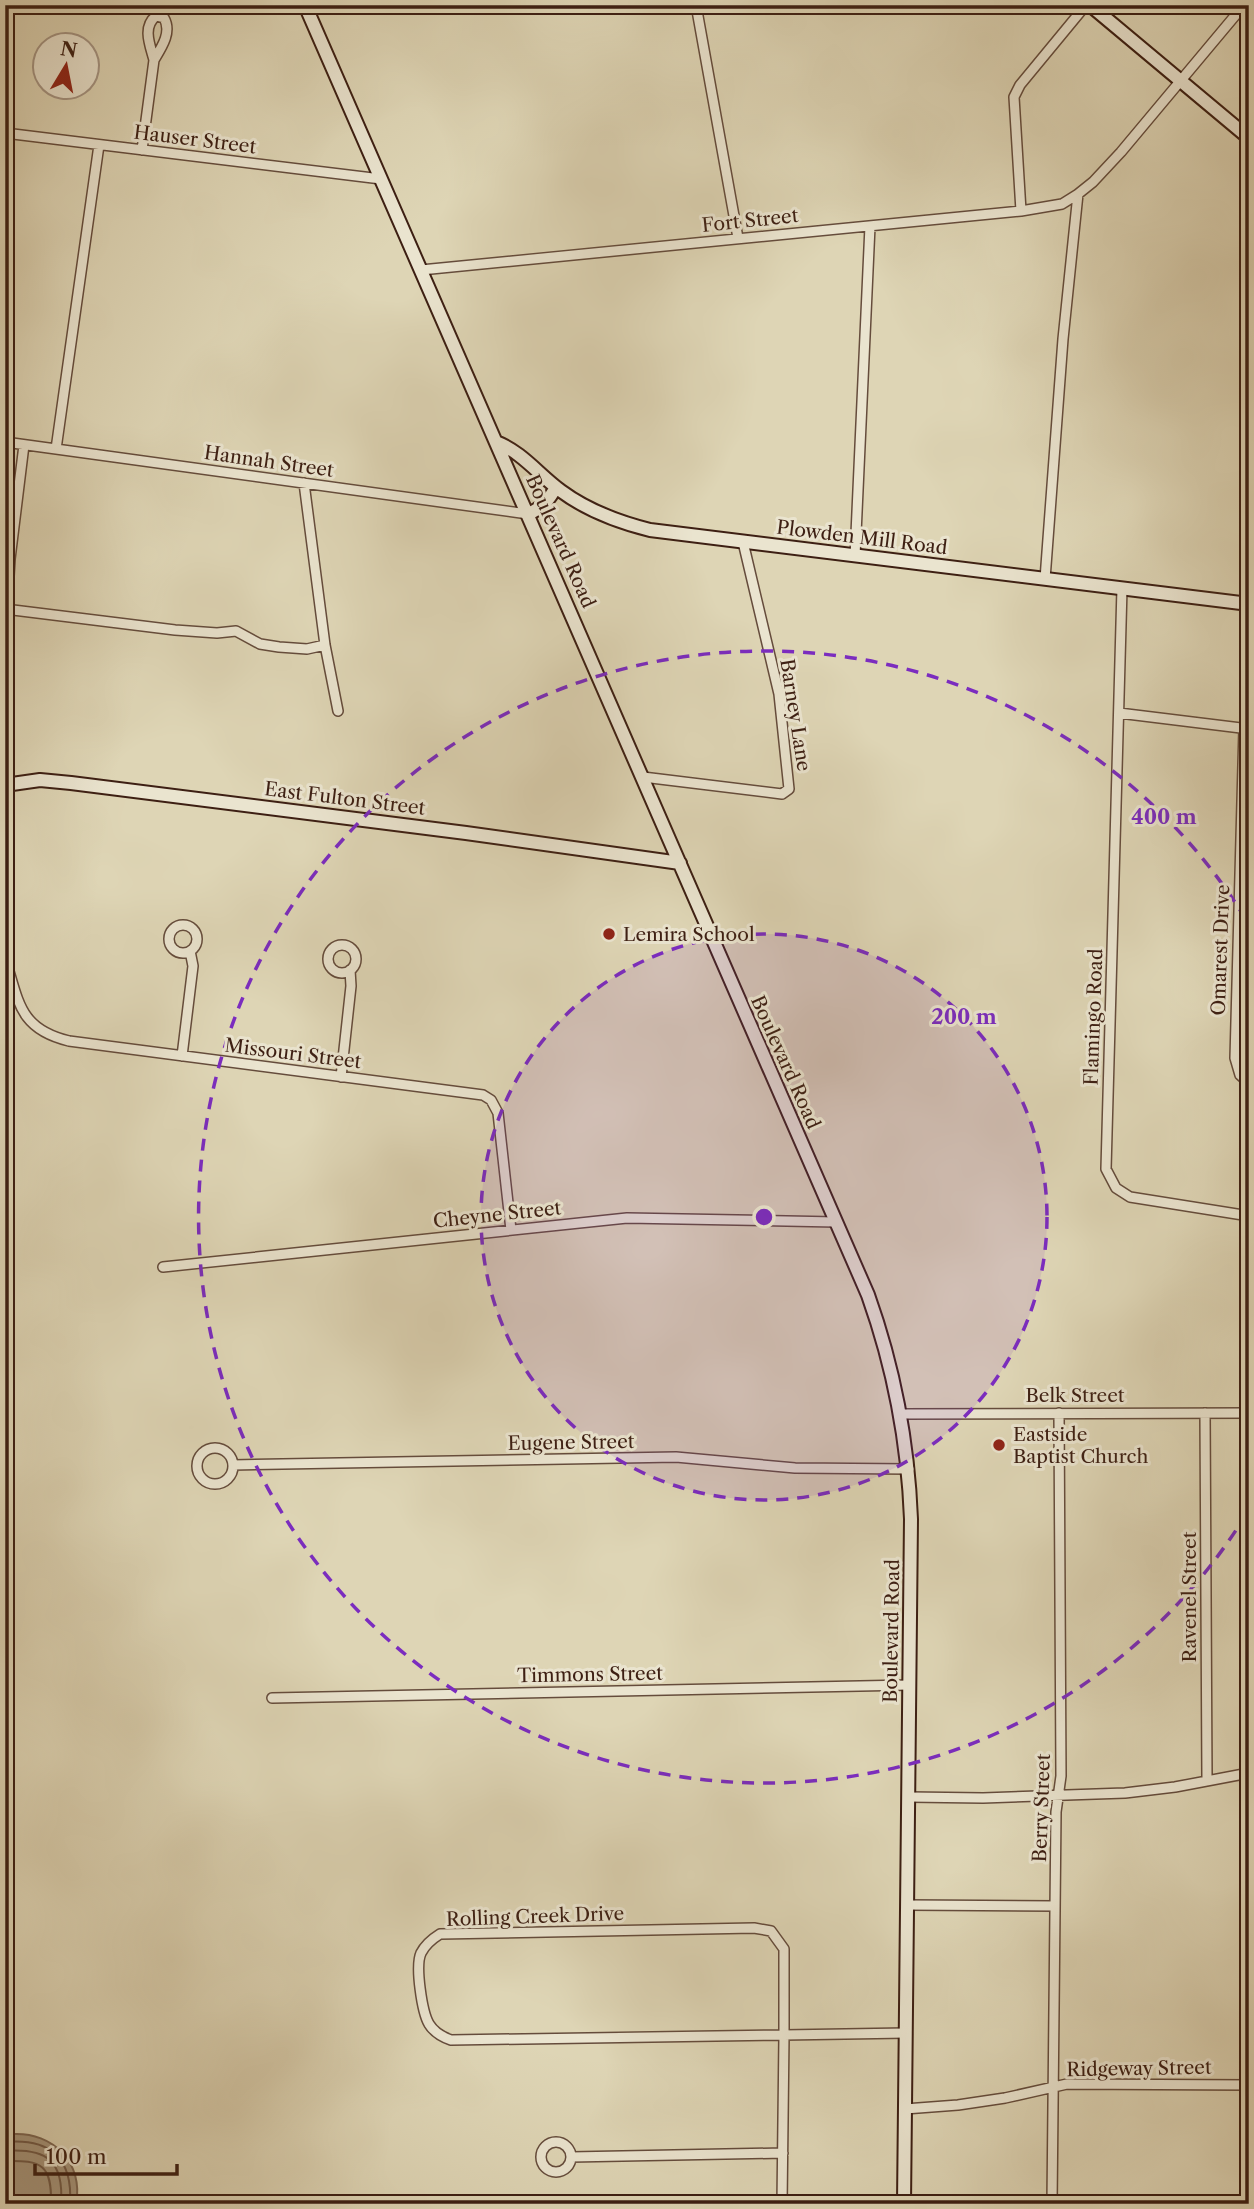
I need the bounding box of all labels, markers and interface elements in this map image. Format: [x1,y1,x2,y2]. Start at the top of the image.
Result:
north arrow [32,32,102,102]
text: N [59,37,79,63]
street label: Hauser Street [132,121,258,158]
street label: Fort Street [701,204,800,237]
street label: Hannah Street [203,441,336,482]
street label: Boulevard Road [521,471,600,612]
street label: Plowden Mill Road [775,516,949,559]
street label: Barney Lane [775,657,816,773]
street label: East Fulton Street [263,777,427,820]
text: 400 m [1131,804,1197,829]
street label: Omarest Drive [1207,884,1234,1016]
place label: Lemira School [623,923,755,946]
marker: Lemira School [601,926,617,942]
street label: Flamingo Road [1080,948,1107,1086]
street label: Boulevard Road [746,992,825,1133]
text: 200 m [931,1004,997,1029]
street label: Missouri Street [223,1034,363,1073]
street label: Cheyne Street [432,1196,563,1233]
centre of rings [752,1205,776,1229]
street label: Belk Street [1025,1384,1125,1407]
place label: Eastside Baptist Church [1013,1423,1148,1468]
street label: Eugene Street [507,1430,635,1455]
marker: Eastside Baptist Church [991,1437,1007,1453]
street label: Ravenel Street [1178,1531,1201,1662]
street label: Boulevard Road [879,1559,904,1703]
street label: Timmons Street [517,1662,663,1687]
street label: Berry Street [1028,1753,1055,1863]
street label: Rolling Creek Drive [446,1902,624,1931]
street label: Ridgeway Street [1066,2056,1212,2081]
scale bar [35,2132,177,2176]
text: 100 m [46,2144,107,2169]

